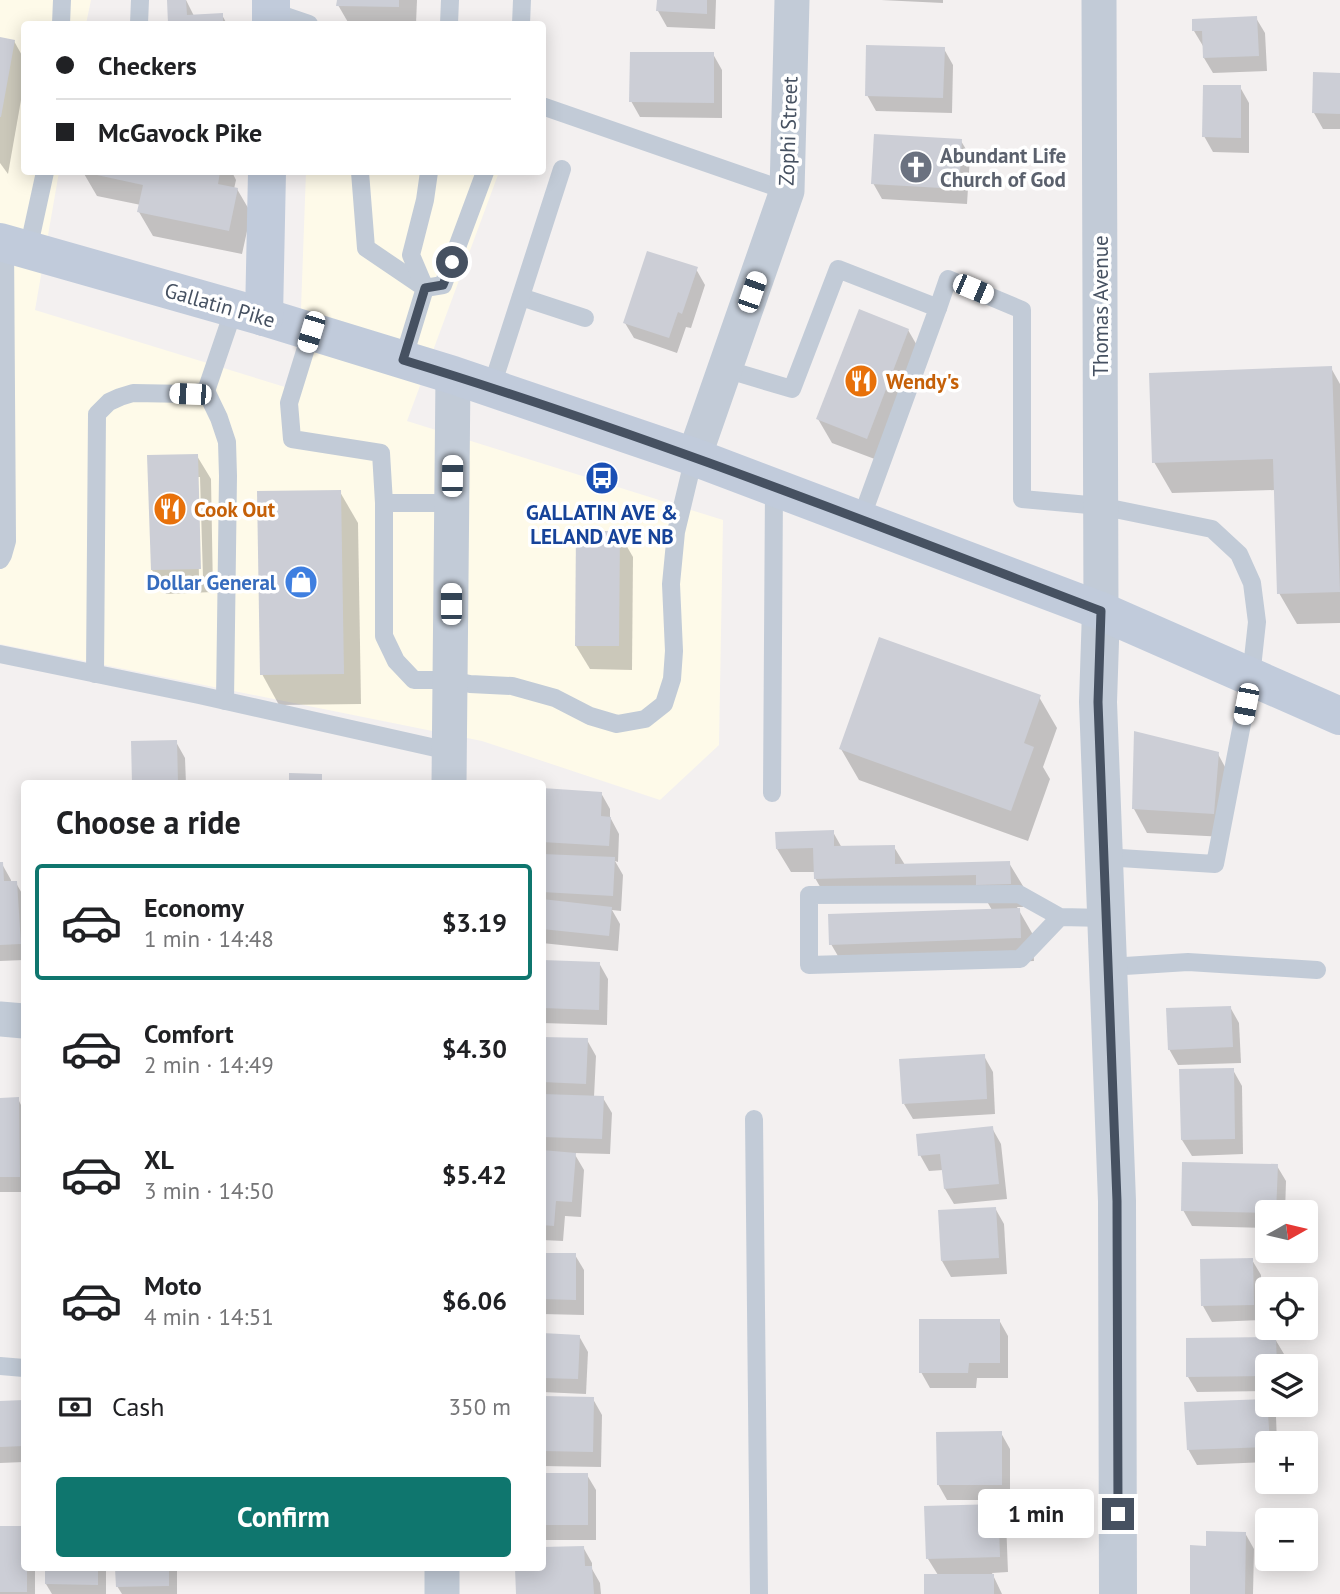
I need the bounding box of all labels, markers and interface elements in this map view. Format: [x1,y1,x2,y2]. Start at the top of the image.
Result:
text: Checkers [98,49,197,82]
street label: Zophi Street [773,76,803,186]
text: McGavock Pike [98,116,262,149]
place label: Abundant Life Church of God [940,142,1066,193]
church icon: Abundant Life Church of God [897,148,935,186]
street label: Thomas Avenue [1087,235,1114,377]
route start [436,246,468,278]
car [736,269,769,315]
car [950,271,997,307]
street label: Gallatin Pike [162,276,278,334]
car [295,309,328,355]
restaurant icon: Wendy's [842,362,880,400]
place label: Wendy's [886,368,959,395]
car [169,383,212,405]
car [442,455,463,497]
bus stop icon: GALLATIN AVE & LELAND AVE NB [583,459,621,497]
restaurant icon: Cook Out [151,490,189,528]
place label: Cook Out [194,496,276,523]
place label: GALLATIN AVE & LELAND AVE NB [526,499,678,550]
shop icon: Dollar General [282,563,320,601]
place label: Dollar General [146,569,277,596]
car [441,583,462,625]
car [1232,681,1261,727]
text: Choose a ride [56,801,241,843]
icon: car [60,891,123,954]
text: Economy [144,891,244,924]
text: $3.19 [442,906,507,939]
text: 1 min · 14:48 [144,924,274,953]
icon: car [60,1017,123,1080]
text: Comfort [144,1017,234,1050]
text: $4.30 [442,1032,507,1065]
text: 2 min · 14:49 [144,1050,274,1079]
icon: car [60,1143,123,1206]
text: XL [144,1143,174,1176]
text: $5.42 [442,1158,507,1191]
text: 3 min · 14:50 [144,1176,274,1205]
north arrow [1255,1200,1318,1264]
map controls [1255,1200,1318,1571]
icon: car [60,1269,123,1332]
text: Moto [144,1269,202,1302]
button: locate [1255,1277,1318,1340]
text: $6.06 [442,1284,507,1317]
text: 4 min · 14:51 [144,1302,274,1331]
button: layers [1255,1354,1318,1417]
icon: cash [56,1388,94,1426]
text: Cash [112,1390,164,1423]
text: 350 m [449,1392,511,1421]
button: + [1255,1431,1318,1494]
button: Confirm [56,1477,511,1557]
callout: 1 min [978,1490,1094,1538]
route end [1102,1498,1134,1530]
text: 1 min [1008,1499,1064,1528]
button: − [1255,1508,1318,1571]

